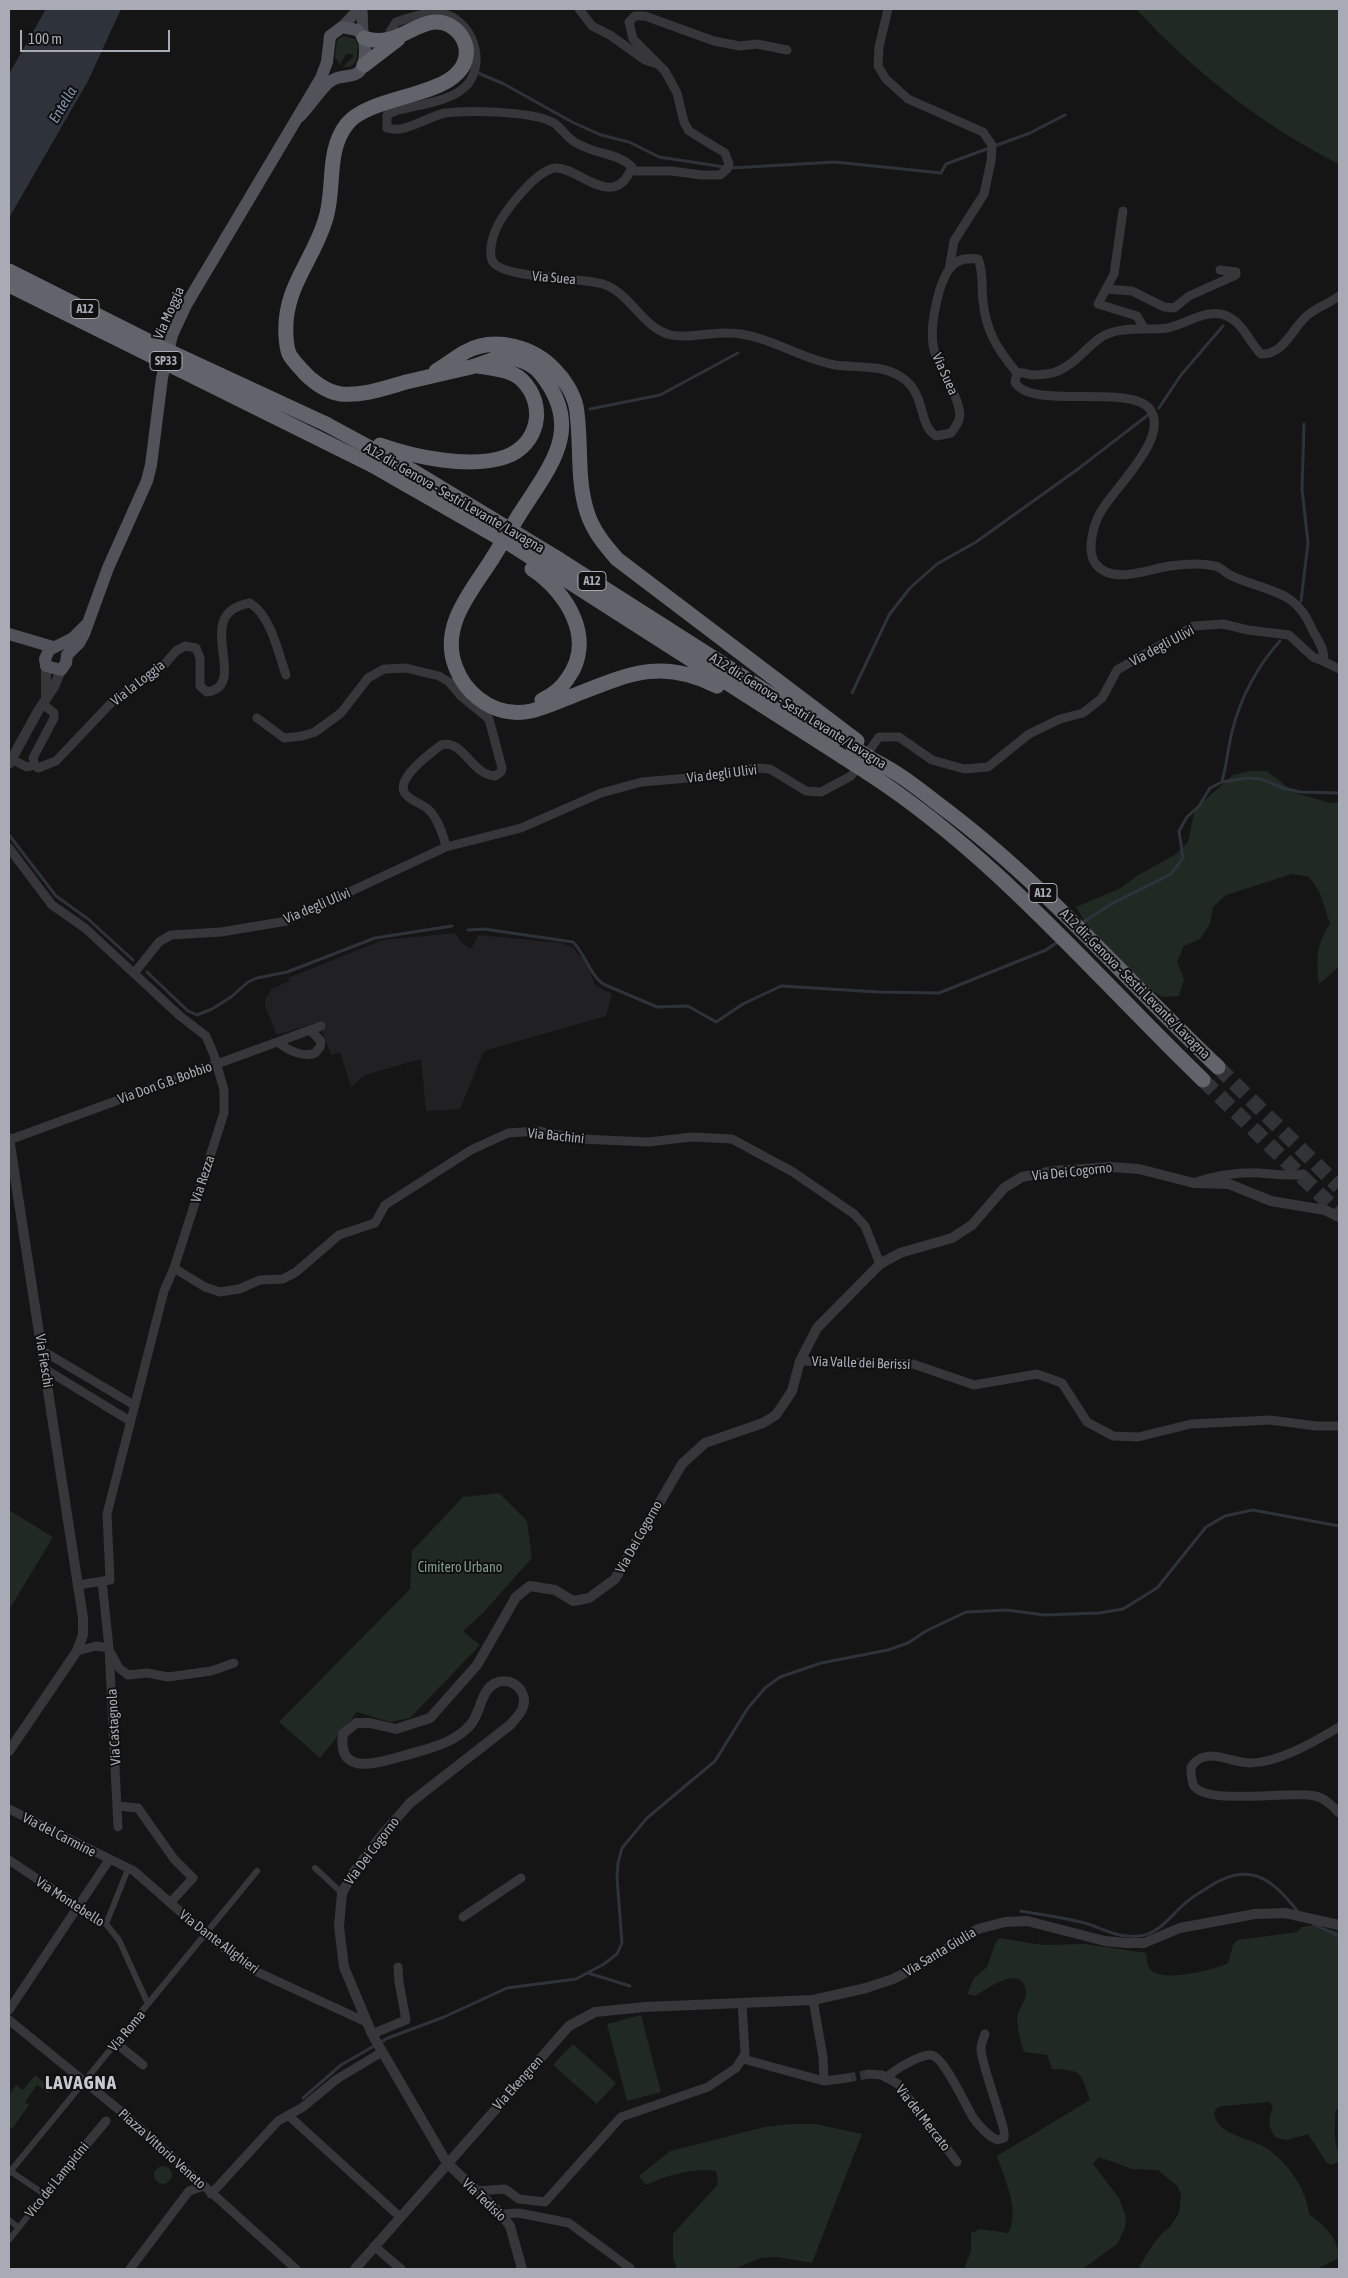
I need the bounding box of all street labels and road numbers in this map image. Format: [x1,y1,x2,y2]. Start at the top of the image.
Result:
street label: Via Suea [531,268,577,288]
street label: Via Moggia [150,284,188,342]
road number: A12 [71,300,99,318]
street label: Via Suea [928,350,962,398]
road number: SP33 [150,352,182,371]
street label: A12 dir. Genova - Sestri Levante/Lavagna [361,439,547,557]
road number: A12 [578,572,606,590]
street label: Via degli Ulivi [1127,622,1197,670]
street label: A12 dir. Genova - Sestri Levante/Lavagna [706,649,890,773]
street label: Via la Loggia [108,657,168,709]
street label: Via degli Ulivi [686,761,758,787]
street label: Via degli Ulivi [281,884,353,928]
road number: A12 [1029,884,1057,902]
street label: A12 dir. Genova - Sestri Levante/Lavagna [1056,905,1214,1063]
street label: Via Don G.B. Bobbio [116,1058,214,1108]
street label: Via Bachini [527,1125,585,1147]
street label: Via Rezza [188,1153,218,1205]
street label: Via Dei Cogorno [1031,1159,1113,1185]
street label: Via Fieschi [31,1333,57,1389]
street label: Via Valle dei Berissi [811,1353,911,1373]
street label: Via Dei Cogorno [612,1498,666,1576]
street label: Via Castagnola [104,1688,124,1766]
street label: Via del Carmine [19,1809,99,1861]
street label: Via Dei Cogorno [341,1814,403,1888]
street label: Via Montebello [33,1874,107,1930]
street label: Via Dante Alighieri [176,1907,262,1977]
street label: Via Santa Giulia [901,1924,979,1980]
street label: Via Roma [105,2007,149,2055]
street label: Via Ekengren [489,2053,547,2113]
street label: Via del Mercato [892,2082,954,2154]
street label: Piazza Vittorio Veneto [115,2105,209,2193]
street label: Vico dei Lampicini [21,2139,93,2221]
street label: Via Tedisio [458,2175,510,2225]

